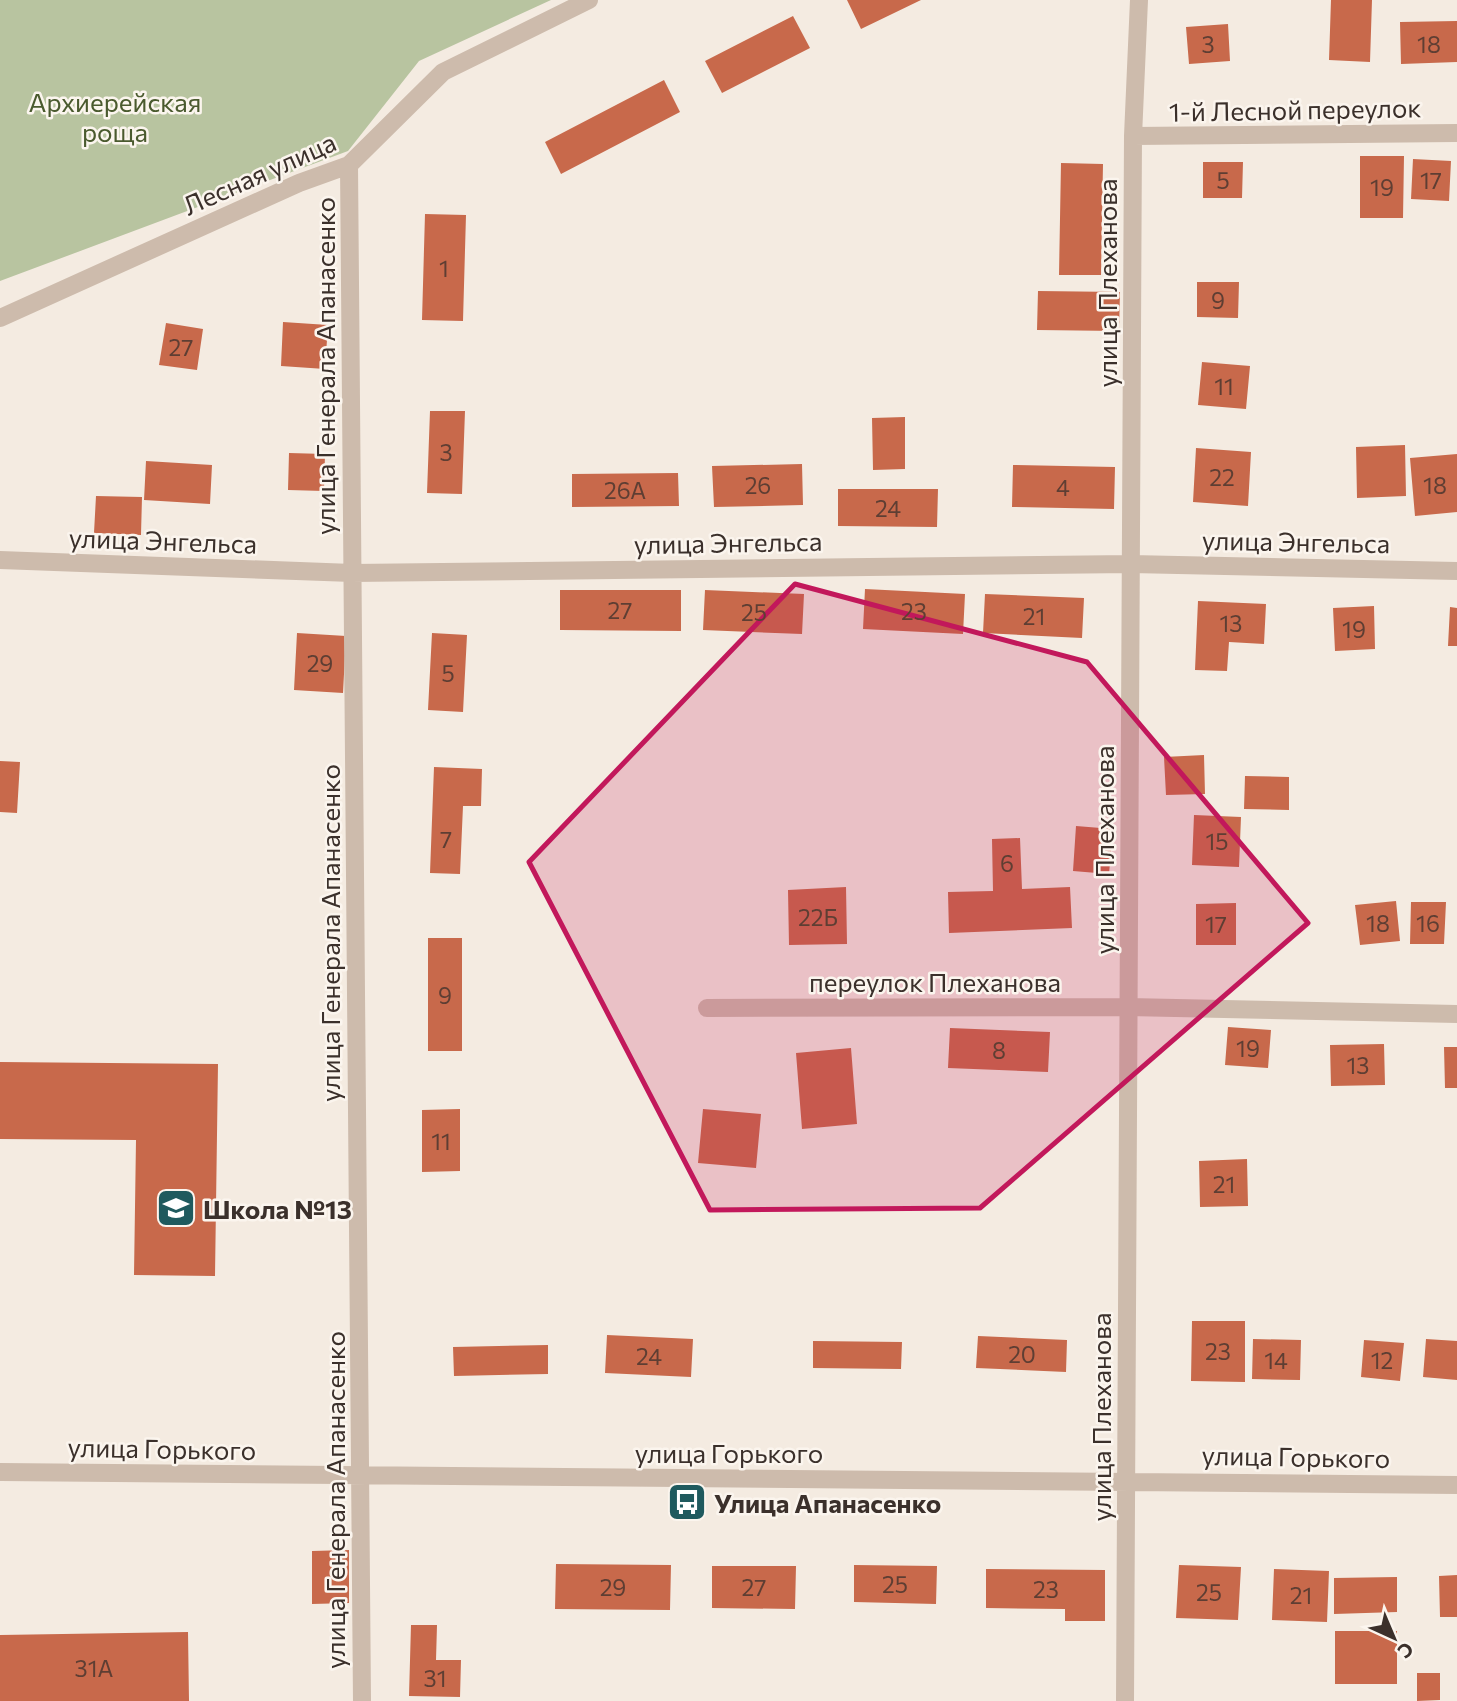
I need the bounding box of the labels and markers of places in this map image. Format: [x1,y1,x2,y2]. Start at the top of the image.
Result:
school or university icon: Школа №13 [155,1187,197,1229]
place label: Школа №13 [203,1193,352,1224]
bus stop icon: Улица Апанасенко [666,1481,708,1523]
place label: Улица Апанасенко [714,1487,941,1518]

